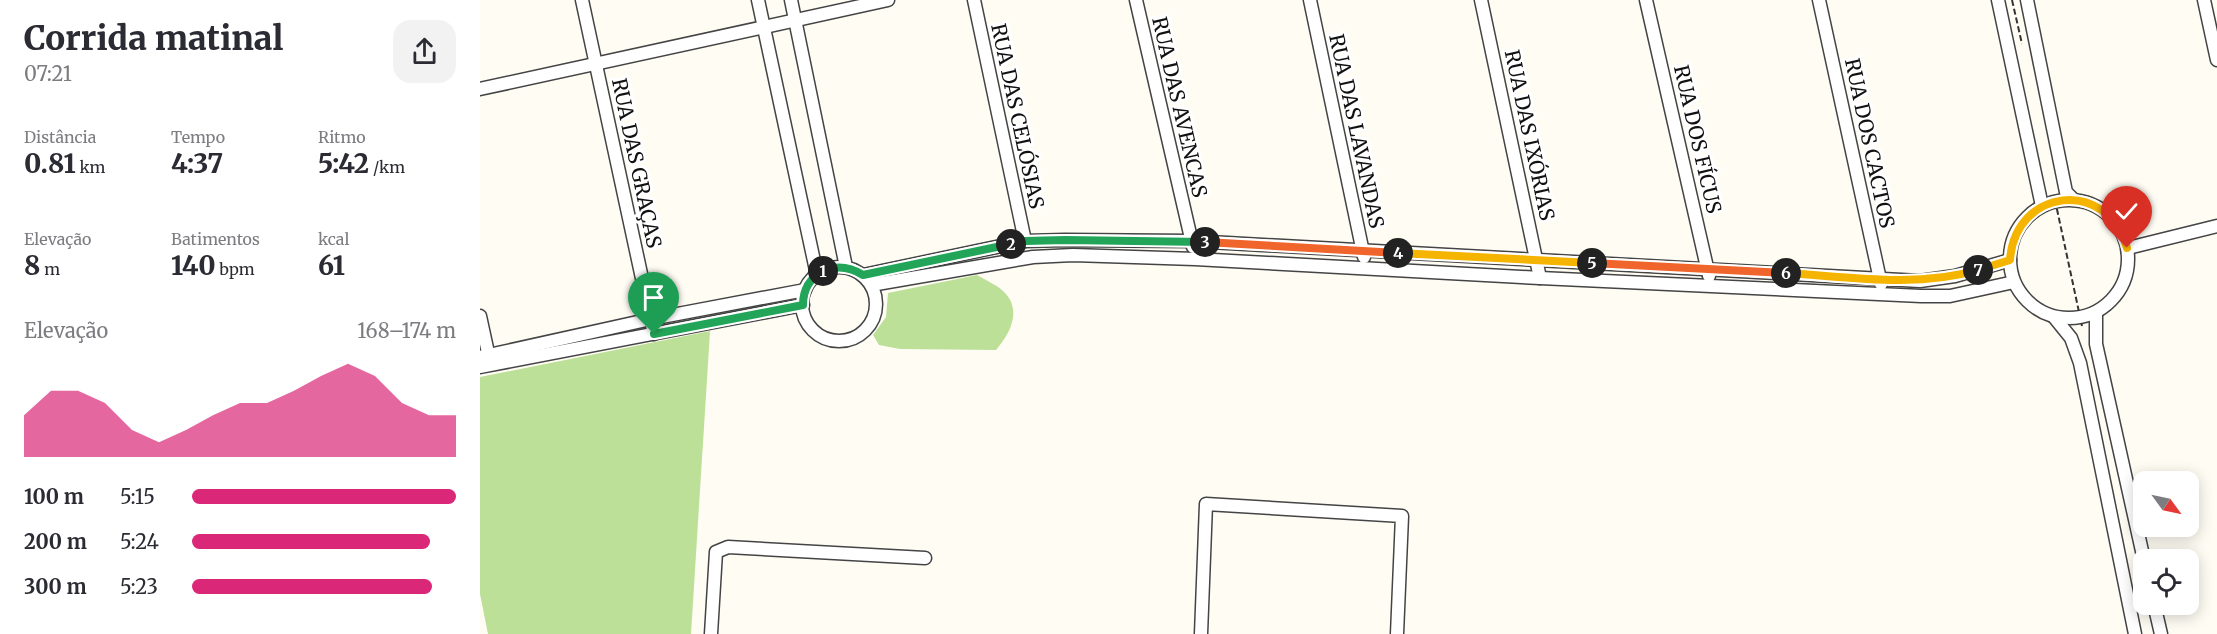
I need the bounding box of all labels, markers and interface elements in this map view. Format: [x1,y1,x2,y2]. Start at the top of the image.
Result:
street label: RUA DAS AVENCAS [1147,14,1213,200]
text: Corrida matinal [24,18,283,59]
button: share [393,20,456,83]
street label: RUA DAS CELÓSIAS [986,21,1051,211]
street label: RUA DAS LAVANDAS [1324,32,1390,230]
street label: RUA DAS IXÓRIAS [1500,47,1561,223]
street label: RUA DOS CACTOS [1840,56,1900,230]
text: 07:21 [24,61,72,86]
street label: RUA DOS FÍCUS [1669,62,1729,216]
street label: RUA DAS GRAÇAS [607,76,667,250]
text: Distância [24,127,96,147]
text: Tempo [171,127,225,147]
text: Ritmo [318,127,366,147]
text: 0.81 [24,147,76,180]
text: 4:37 [171,147,223,180]
text: 5:42 [318,147,369,180]
text: km [76,157,105,177]
text: /km [369,157,405,177]
pin [2101,186,2152,248]
icon: check [2110,195,2143,228]
pin: 3 [1190,227,1220,257]
text: Elevação [24,229,91,249]
text: Batimentos [171,229,260,249]
text: kcal [318,229,349,249]
pin: 2 [996,229,1026,259]
text: 3 [1200,232,1210,252]
text: 2 [1006,234,1016,254]
pin: 4 [1383,238,1413,268]
text: 4 [1393,243,1403,263]
pin: 5 [1577,248,1607,278]
text: 8 [24,249,40,282]
text: 140 [171,249,216,282]
text: 61 [318,249,345,282]
text: 5 [1587,253,1597,273]
pin: 7 [1963,255,1993,285]
pin: 1 [808,256,838,286]
pin: 6 [1771,258,1801,288]
text: m [40,259,60,279]
text: bpm [216,259,255,279]
text: 7 [1973,260,1983,280]
text: 1 [819,261,827,281]
text: 6 [1781,263,1791,283]
pin [628,272,679,334]
icon: arrive [637,281,670,314]
text: Elevação [24,318,108,343]
text: 168–174 m [357,318,456,343]
north arrow [2133,471,2199,537]
map controls [2133,471,2199,615]
text: 100 m [24,484,84,509]
text: 5:15 [120,484,155,509]
text: 200 m [24,529,87,554]
text: 5:24 [120,529,159,554]
button: locate [2133,549,2199,615]
text: 300 m [24,574,87,599]
text: 5:23 [120,574,158,599]

